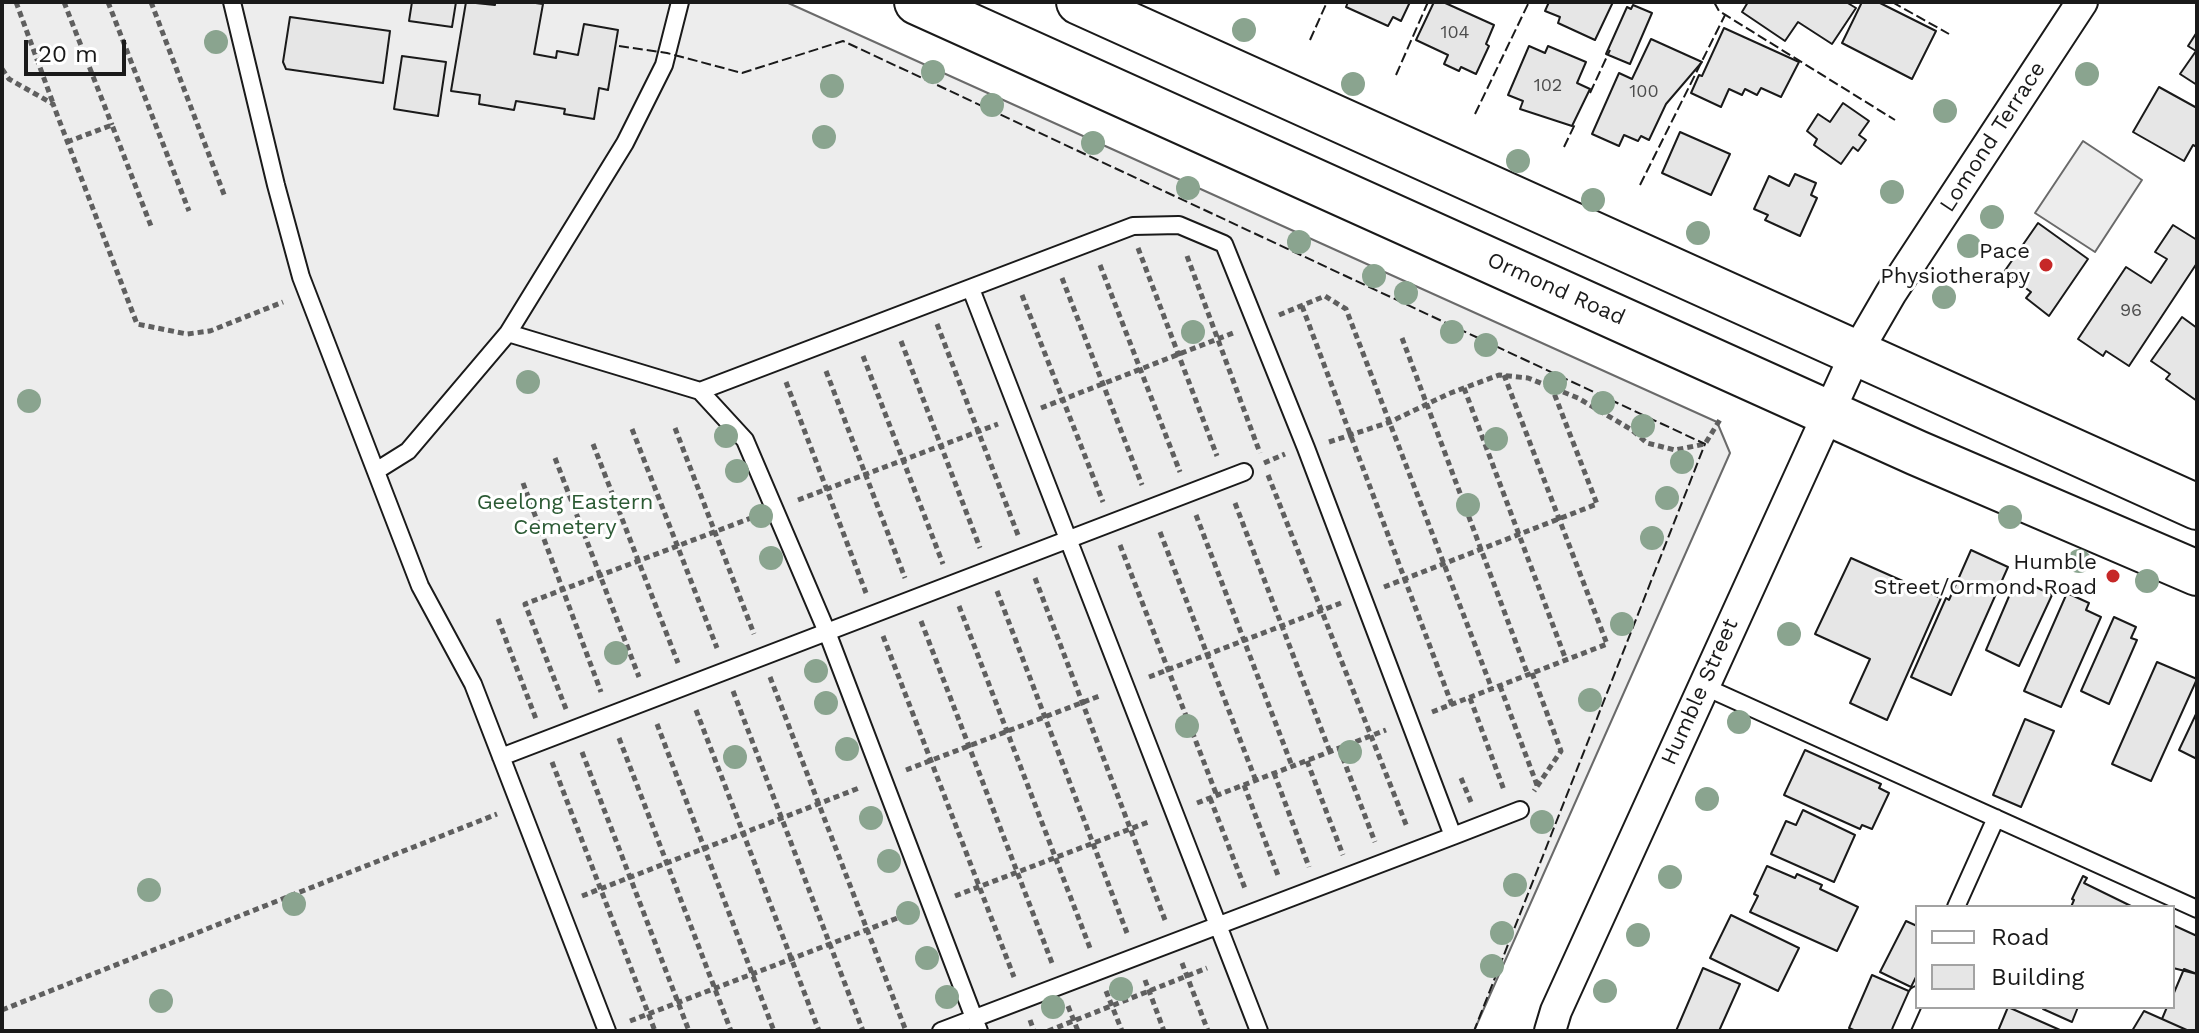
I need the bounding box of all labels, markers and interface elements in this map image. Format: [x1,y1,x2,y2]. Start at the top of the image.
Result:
house number: 104 [1440,22,1470,44]
scale bar [28,24,130,74]
text: 20 m [38,40,98,68]
street label: Lomond Terrace [1935,57,2051,217]
house number: 102 [1534,75,1562,97]
house number: 100 [1629,81,1659,103]
place label: Pace Physiotherapy [1880,239,2030,290]
street label: Ormond Road [1483,247,1629,331]
marker: Pace Physiotherapy [2037,256,2055,274]
house number: 96 [2120,300,2142,322]
park label: Geelong Eastern Cemetery [477,490,653,542]
place label: Humble Street/Ormond Road [1874,550,2097,602]
marker: Humble Street/Ormond Road [2104,567,2122,585]
street label: Humble Street [1656,615,1744,769]
legend [1915,905,2175,1009]
text: Road [1991,923,2050,951]
text: Building [1991,963,2084,991]

